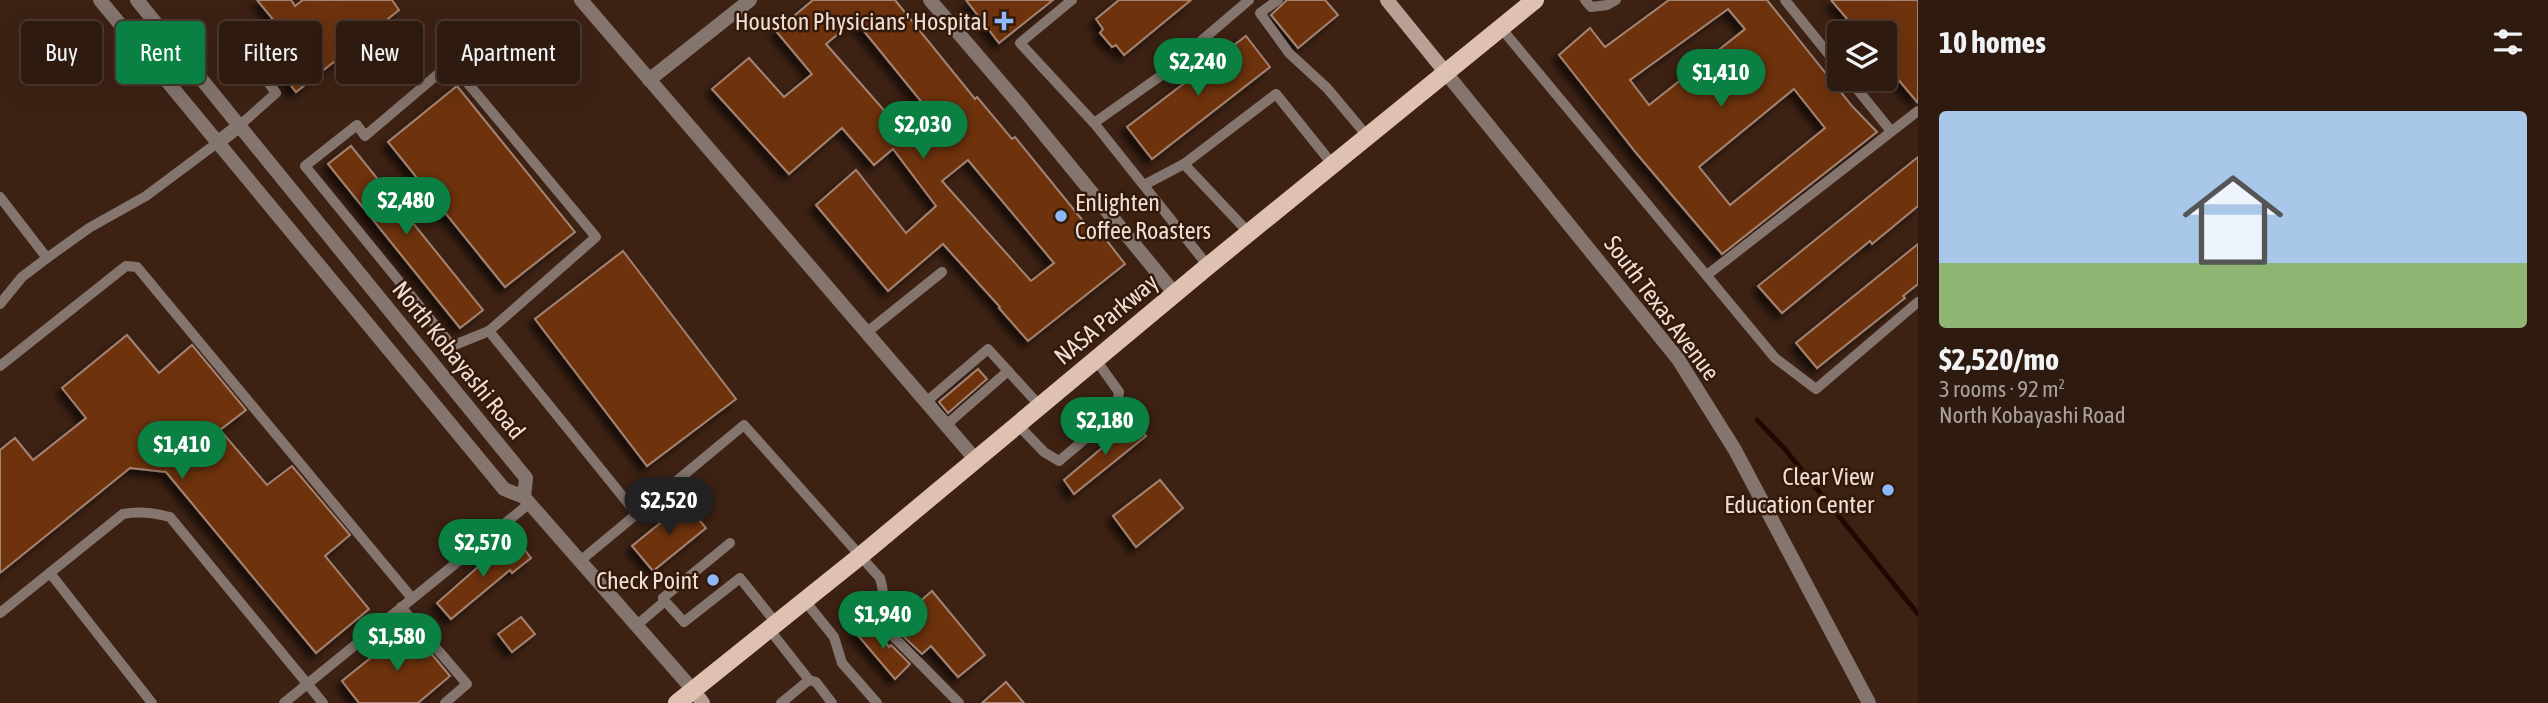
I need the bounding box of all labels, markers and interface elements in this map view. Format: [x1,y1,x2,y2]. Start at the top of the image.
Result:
place label: Houston Physicians' Hospital [735,8,989,35]
marker: Houston Physicians' Hospital [994,11,1014,31]
chip: Buy [21,21,102,84]
chip: Rent [116,21,205,84]
chip: Filters [219,21,322,84]
chip: New [336,21,423,84]
chip: Apartment [437,21,580,84]
map controls [1827,21,1897,91]
button: layers [1827,21,1897,91]
icon: filters [2489,23,2527,61]
text: 10 homes [1939,25,2046,59]
pin: $2,240 [1141,38,1255,98]
text: $2,240 [1170,48,1227,74]
pin: $1,410 [1664,50,1778,109]
text: $1,410 [1693,59,1750,85]
pin: $2,030 [866,102,980,161]
text: $2,030 [895,111,952,137]
icon: home [2170,157,2296,283]
pin: $2,480 [349,177,463,237]
text: $2,480 [378,187,435,213]
place label: Enlighten Coffee Roasters [1075,189,1211,244]
marker: Enlighten Coffee Roasters [1053,208,1069,224]
street label: South Texas Avenue [1599,231,1725,385]
street label: NASA Parkway [1049,268,1163,370]
street label: North Kobayashi Road [387,276,531,444]
text: $2,520/mo [1939,342,2059,376]
text: 3 rooms · 92 m² [1939,376,2065,402]
pin: $2,180 [1048,398,1162,457]
text: North Kobayashi Road [1939,402,2126,428]
text: $2,180 [1077,407,1134,433]
pin: $1,410 [125,421,239,481]
text: $1,410 [154,431,211,457]
place label: Clear View Education Center [1724,463,1875,518]
pin: $2,520 [612,477,726,537]
marker: Clear View Education Center [1880,482,1896,498]
text: $2,520 [641,487,698,513]
pin: $2,570 [426,520,540,579]
text: $2,570 [455,529,512,555]
place label: Check Point [596,567,699,594]
marker: Check Point [705,572,721,588]
pin: $1,940 [826,592,940,651]
text: $1,940 [855,601,912,627]
pin: $1,580 [340,614,454,673]
text: $1,580 [369,623,426,649]

